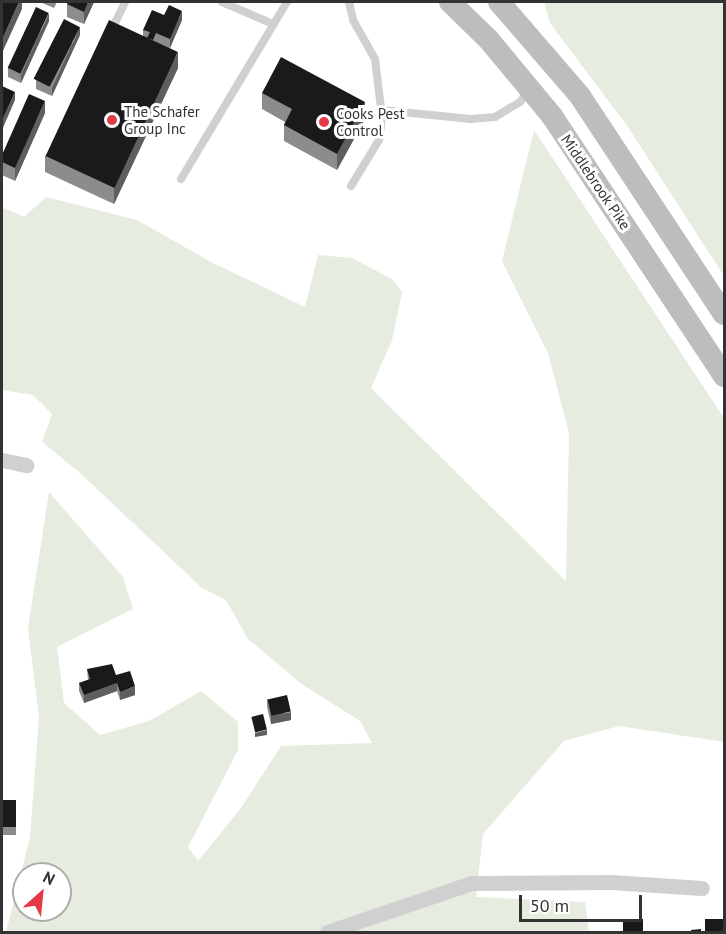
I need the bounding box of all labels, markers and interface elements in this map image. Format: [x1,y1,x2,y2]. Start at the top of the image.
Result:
place label: The Schafer Group Inc [124,102,200,137]
place label: Cooks Pest Control [336,104,404,139]
marker: The Schafer Group Inc [105,113,119,127]
marker: Cooks Pest Control [317,115,331,129]
street label: Middlebrook Pike [557,131,635,233]
north arrow [12,862,72,922]
text: N [40,866,58,889]
scale bar [522,883,645,921]
text: 50 m [530,894,569,917]

